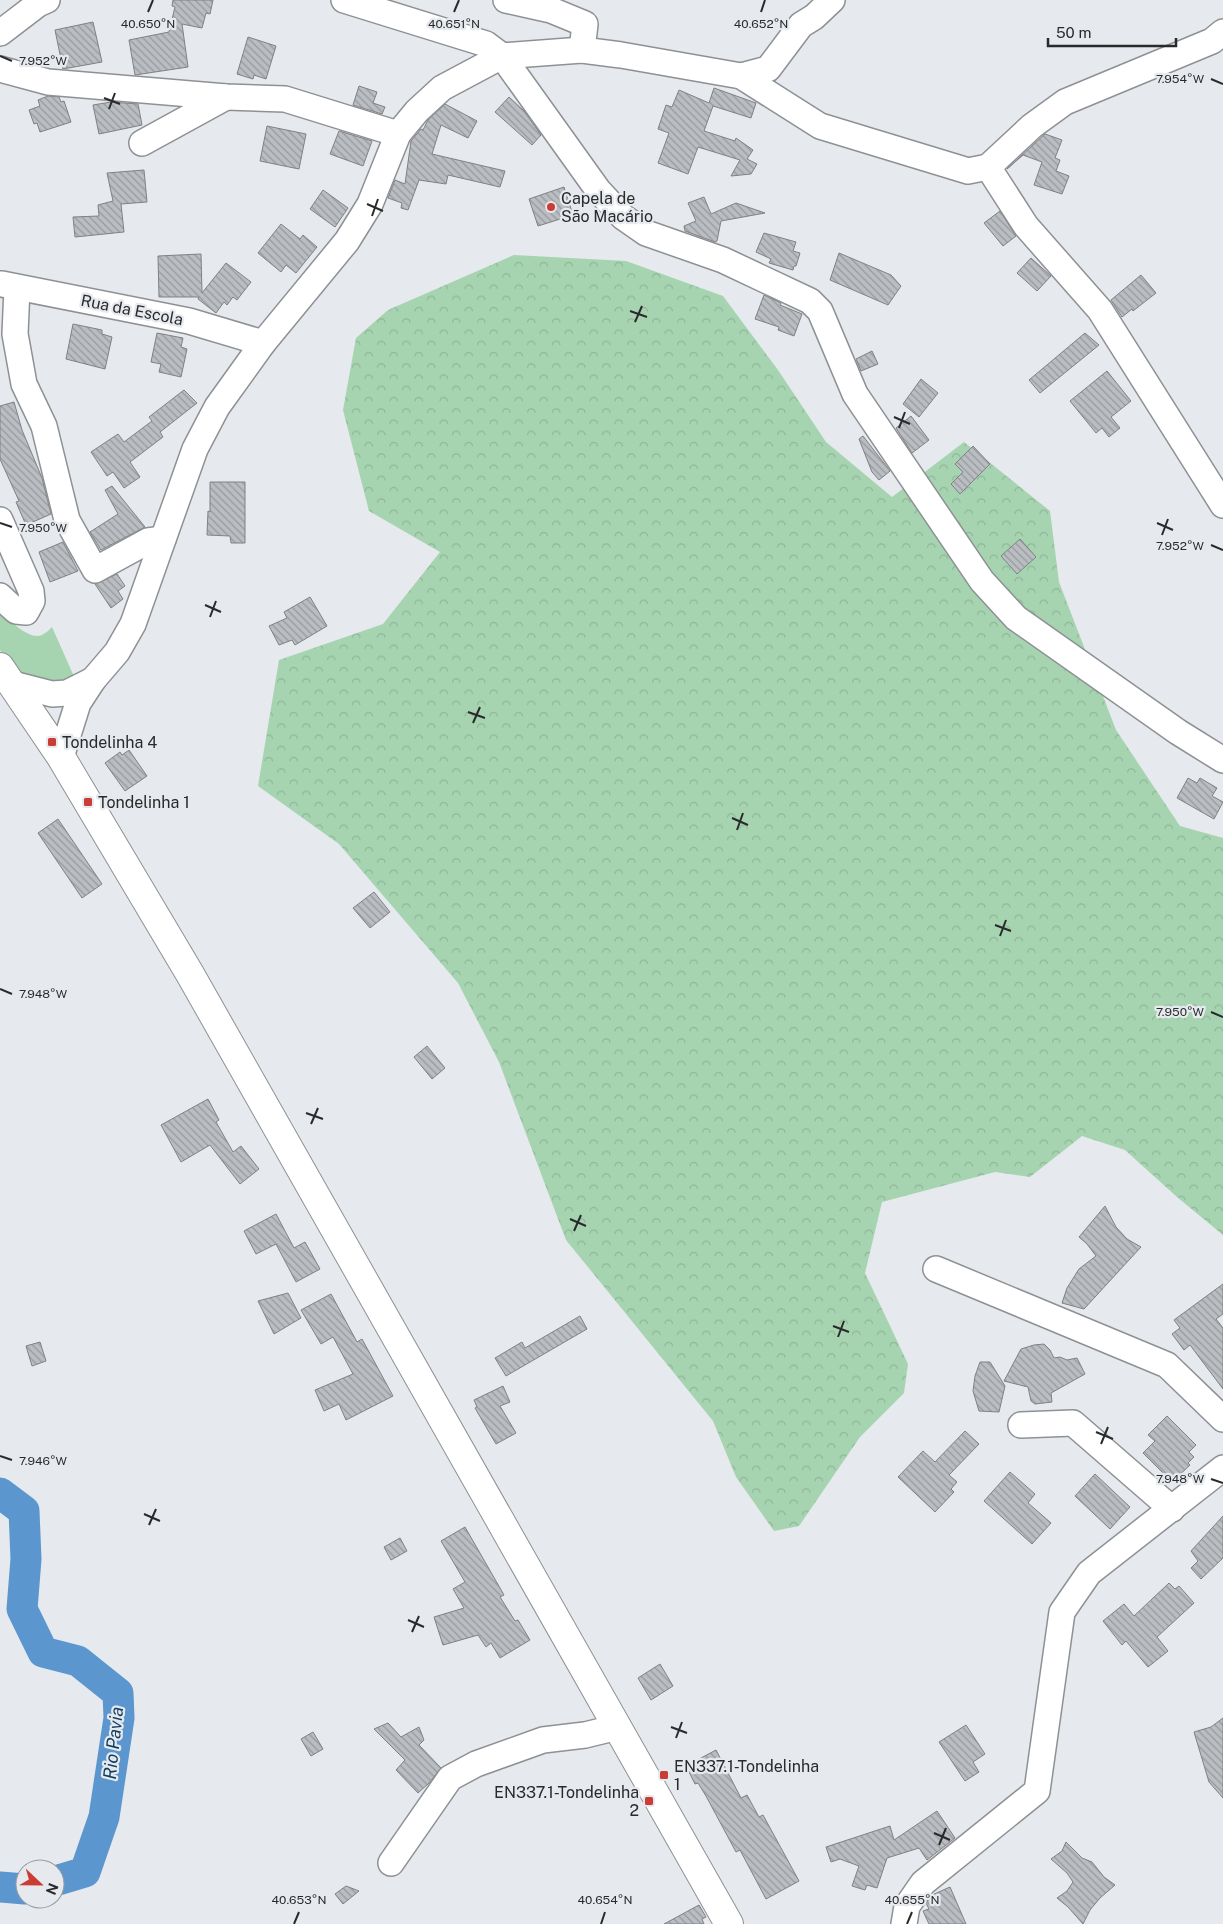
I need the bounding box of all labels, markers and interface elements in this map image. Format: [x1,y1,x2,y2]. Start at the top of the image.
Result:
scale bar [1048,15,1176,47]
text: 40.650°N [121,17,175,31]
text: 40.651°N [428,17,480,31]
text: 40.652°N [734,17,788,31]
text: 50 m [1056,24,1091,41]
text: 7.952°W [19,54,67,68]
text: 7.954°W [1156,72,1205,86]
place label: Capela de São Macário [561,189,653,226]
marker: Capela de São Macário [545,201,557,213]
street label: Rua da Escola [79,291,185,329]
text: 7.950°W [19,521,68,535]
text: 7.952°W [1156,539,1204,553]
place label: Tondelinha 4 [62,733,157,752]
marker: Tondelinha 4 [46,736,58,748]
place label: Tondelinha 1 [98,793,190,812]
marker: Tondelinha 1 [82,796,94,808]
text: 7.948°W [19,987,68,1001]
text: 7.950°W [1156,1005,1205,1019]
text: 7.946°W [19,1454,68,1468]
text: 7.948°W [1156,1472,1205,1486]
water label: Rio Pavia [99,1706,127,1780]
place label: EN337.1-Tondelinha 1 [674,1757,819,1794]
marker: EN337.1-Tondelinha 1 [658,1769,670,1781]
place label: EN337.1-Tondelinha 2 [494,1783,639,1820]
marker: EN337.1-Tondelinha 2 [643,1795,655,1807]
north arrow [15,1859,65,1909]
text: N [43,1881,62,1897]
text: 40.653°N [272,1893,326,1907]
text: 40.654°N [578,1893,632,1907]
text: 40.655°N [884,1893,940,1907]

